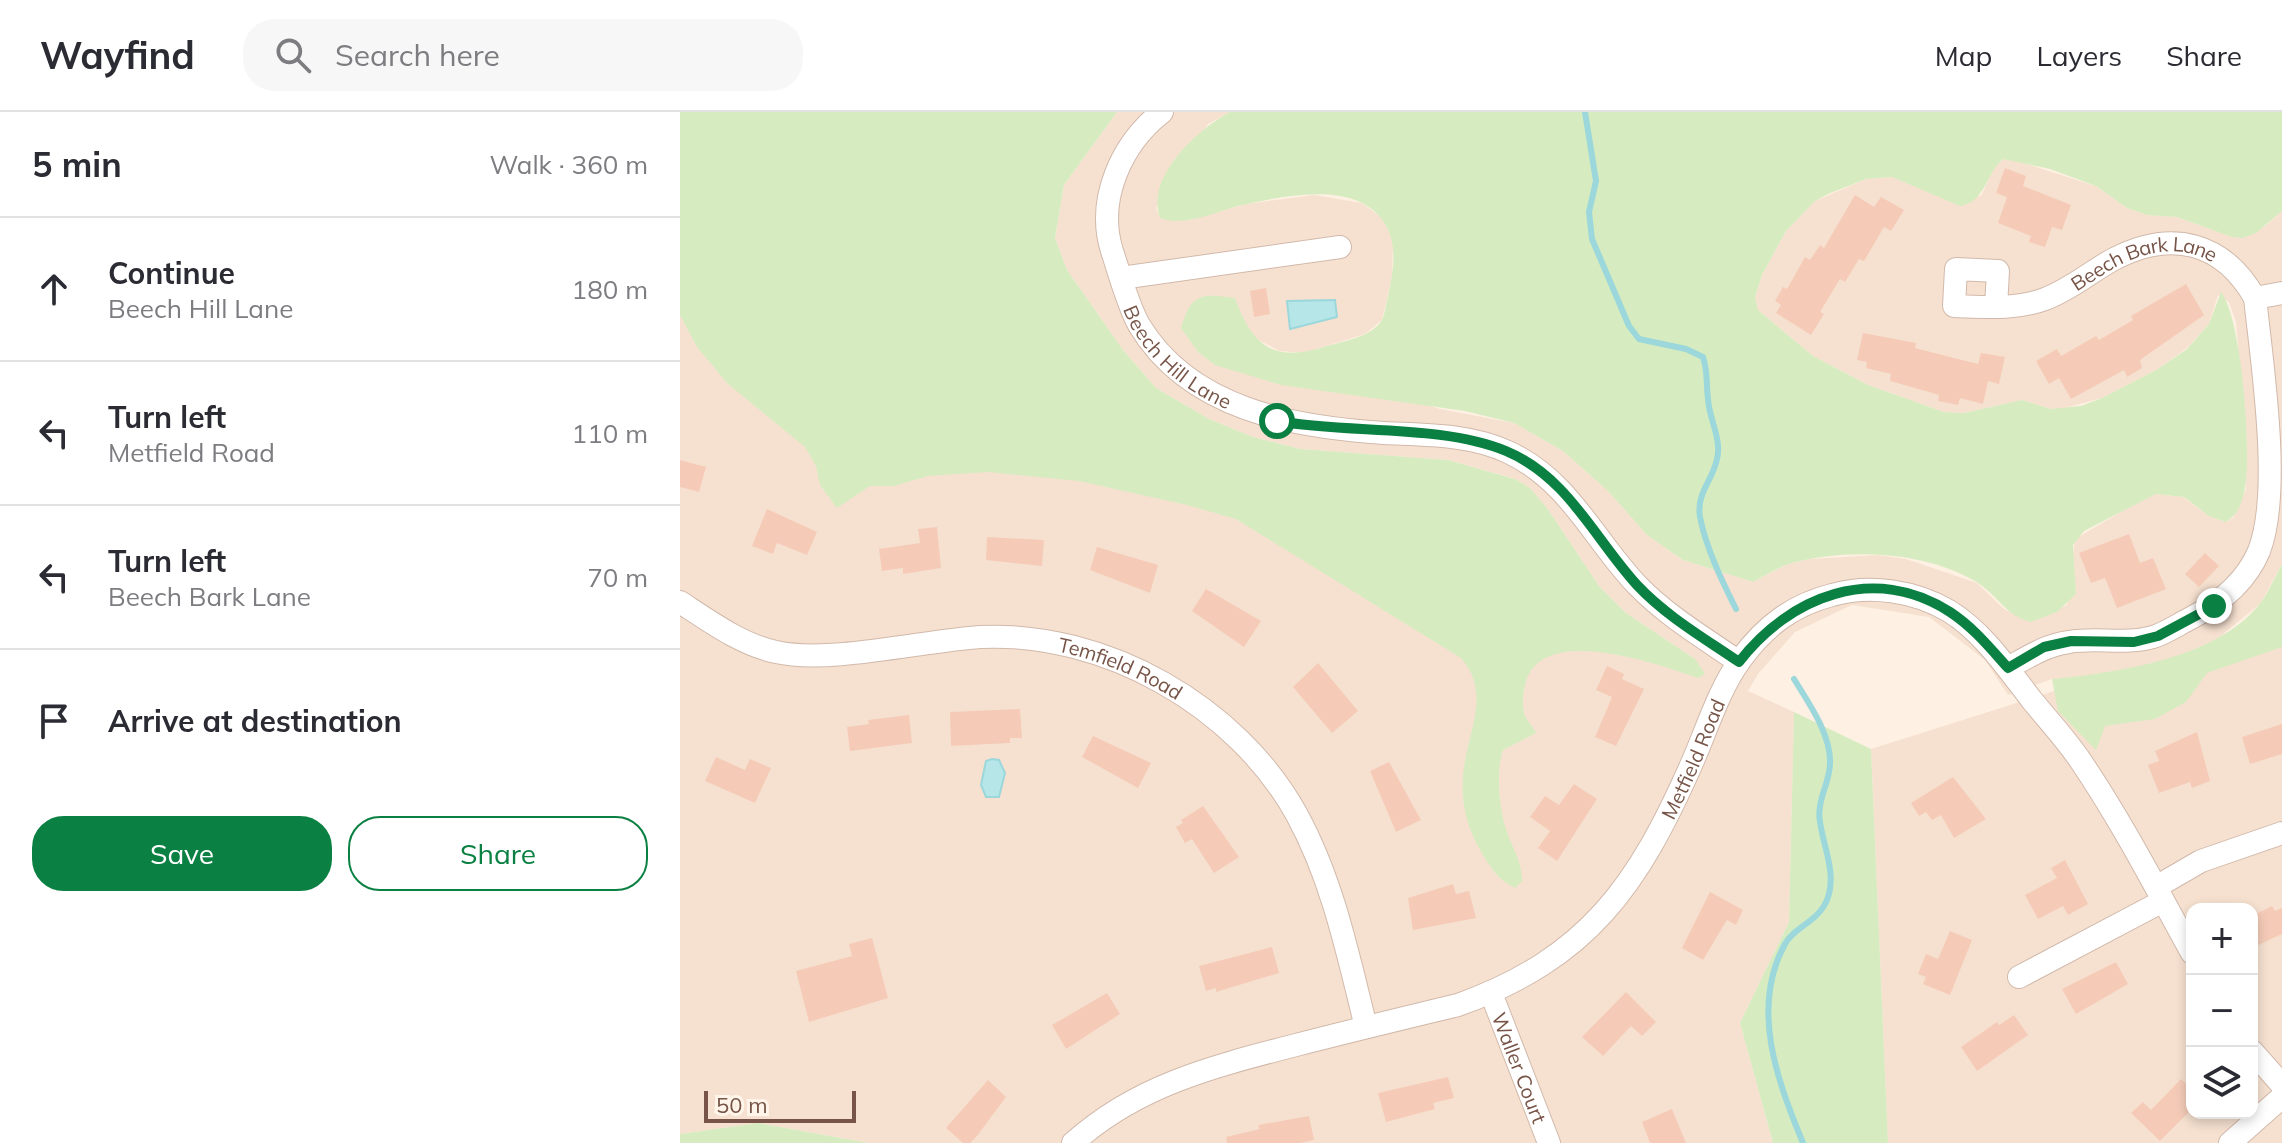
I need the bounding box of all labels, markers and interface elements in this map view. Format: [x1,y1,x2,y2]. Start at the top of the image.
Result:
search box [243,19,803,91]
text: Wayfind [40,31,195,79]
icon: search [271,33,315,77]
text: Search here [335,36,500,74]
text: Map [1935,38,1992,73]
text: Layers [2036,38,2122,73]
text: Share [2166,38,2242,73]
text: 5 min [32,143,122,186]
text: Walk · 360 m [489,148,648,181]
street label: Beech Bark Lane [2066,231,2222,296]
text: Continue [108,254,235,292]
icon: ahead [32,267,76,311]
text: 180 m [572,273,648,306]
text: Beech Hill Lane [108,292,293,325]
street label: Beech Hill Lane [1119,301,1236,414]
text: Turn left [108,398,226,436]
route start [1259,403,1295,439]
icon: left [32,411,76,455]
text: 110 m [572,417,648,450]
text: Metfield Road [108,436,275,469]
text: Turn left [108,542,226,580]
icon: left [32,555,76,599]
text: 70 m [587,561,648,594]
text: Beech Bark Lane [108,580,311,613]
route end [2196,588,2232,624]
street label: Temfield Road [1056,631,1187,704]
street label: Metfield Road [1655,695,1730,823]
icon: arrive [32,699,76,743]
text: Arrive at destination [108,702,402,740]
button: Save [32,816,332,891]
button: Share [348,816,648,891]
map controls [2186,903,2258,1119]
button: + [2186,903,2258,975]
button: − [2186,975,2258,1047]
street label: Waller Court [1487,1009,1553,1127]
button: layers [2186,1047,2258,1119]
scale bar [704,1087,856,1123]
text: 50 m [716,1091,767,1119]

